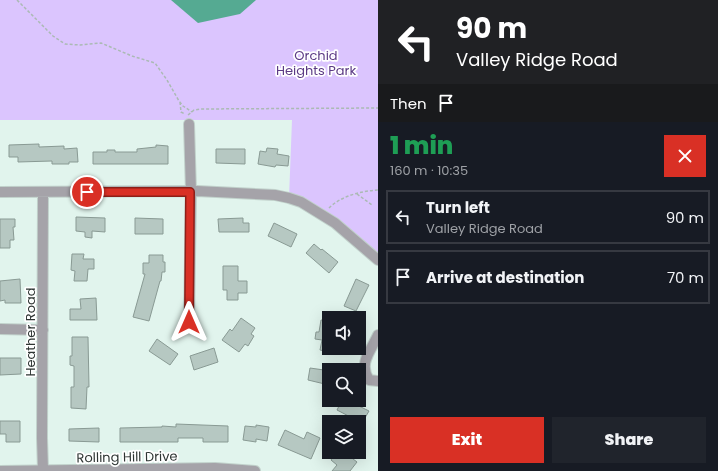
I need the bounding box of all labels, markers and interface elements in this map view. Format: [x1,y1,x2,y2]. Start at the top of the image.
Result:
text: 90 m [456,9,527,48]
icon: left [390,16,442,68]
park label: Orchid Heights Park [276,46,356,80]
text: Valley Ridge Road [456,47,618,72]
icon: arrive [435,92,457,114]
text: Then [390,93,427,114]
text: 1 min [390,129,453,162]
button: close [664,135,706,177]
text: 160 m · 10:35 [390,161,468,180]
pin [70,175,104,209]
icon: arrive [76,181,98,203]
text: Turn left [426,197,490,218]
icon: left [392,206,414,228]
text: 90 m [666,207,704,228]
text: Valley Ridge Road [426,219,543,238]
icon: arrive [392,266,414,288]
text: Arrive at destination [426,267,584,288]
text: 70 m [667,267,704,288]
street label: Heather Road [21,287,40,377]
position arrow [168,301,210,343]
map controls [322,311,366,459]
button: sound [322,311,366,355]
button: search [322,363,366,407]
button: layers [322,415,366,459]
button: Exit [390,417,544,463]
button: Share [552,417,706,463]
street label: Rolling Hill Drive [76,447,178,467]

